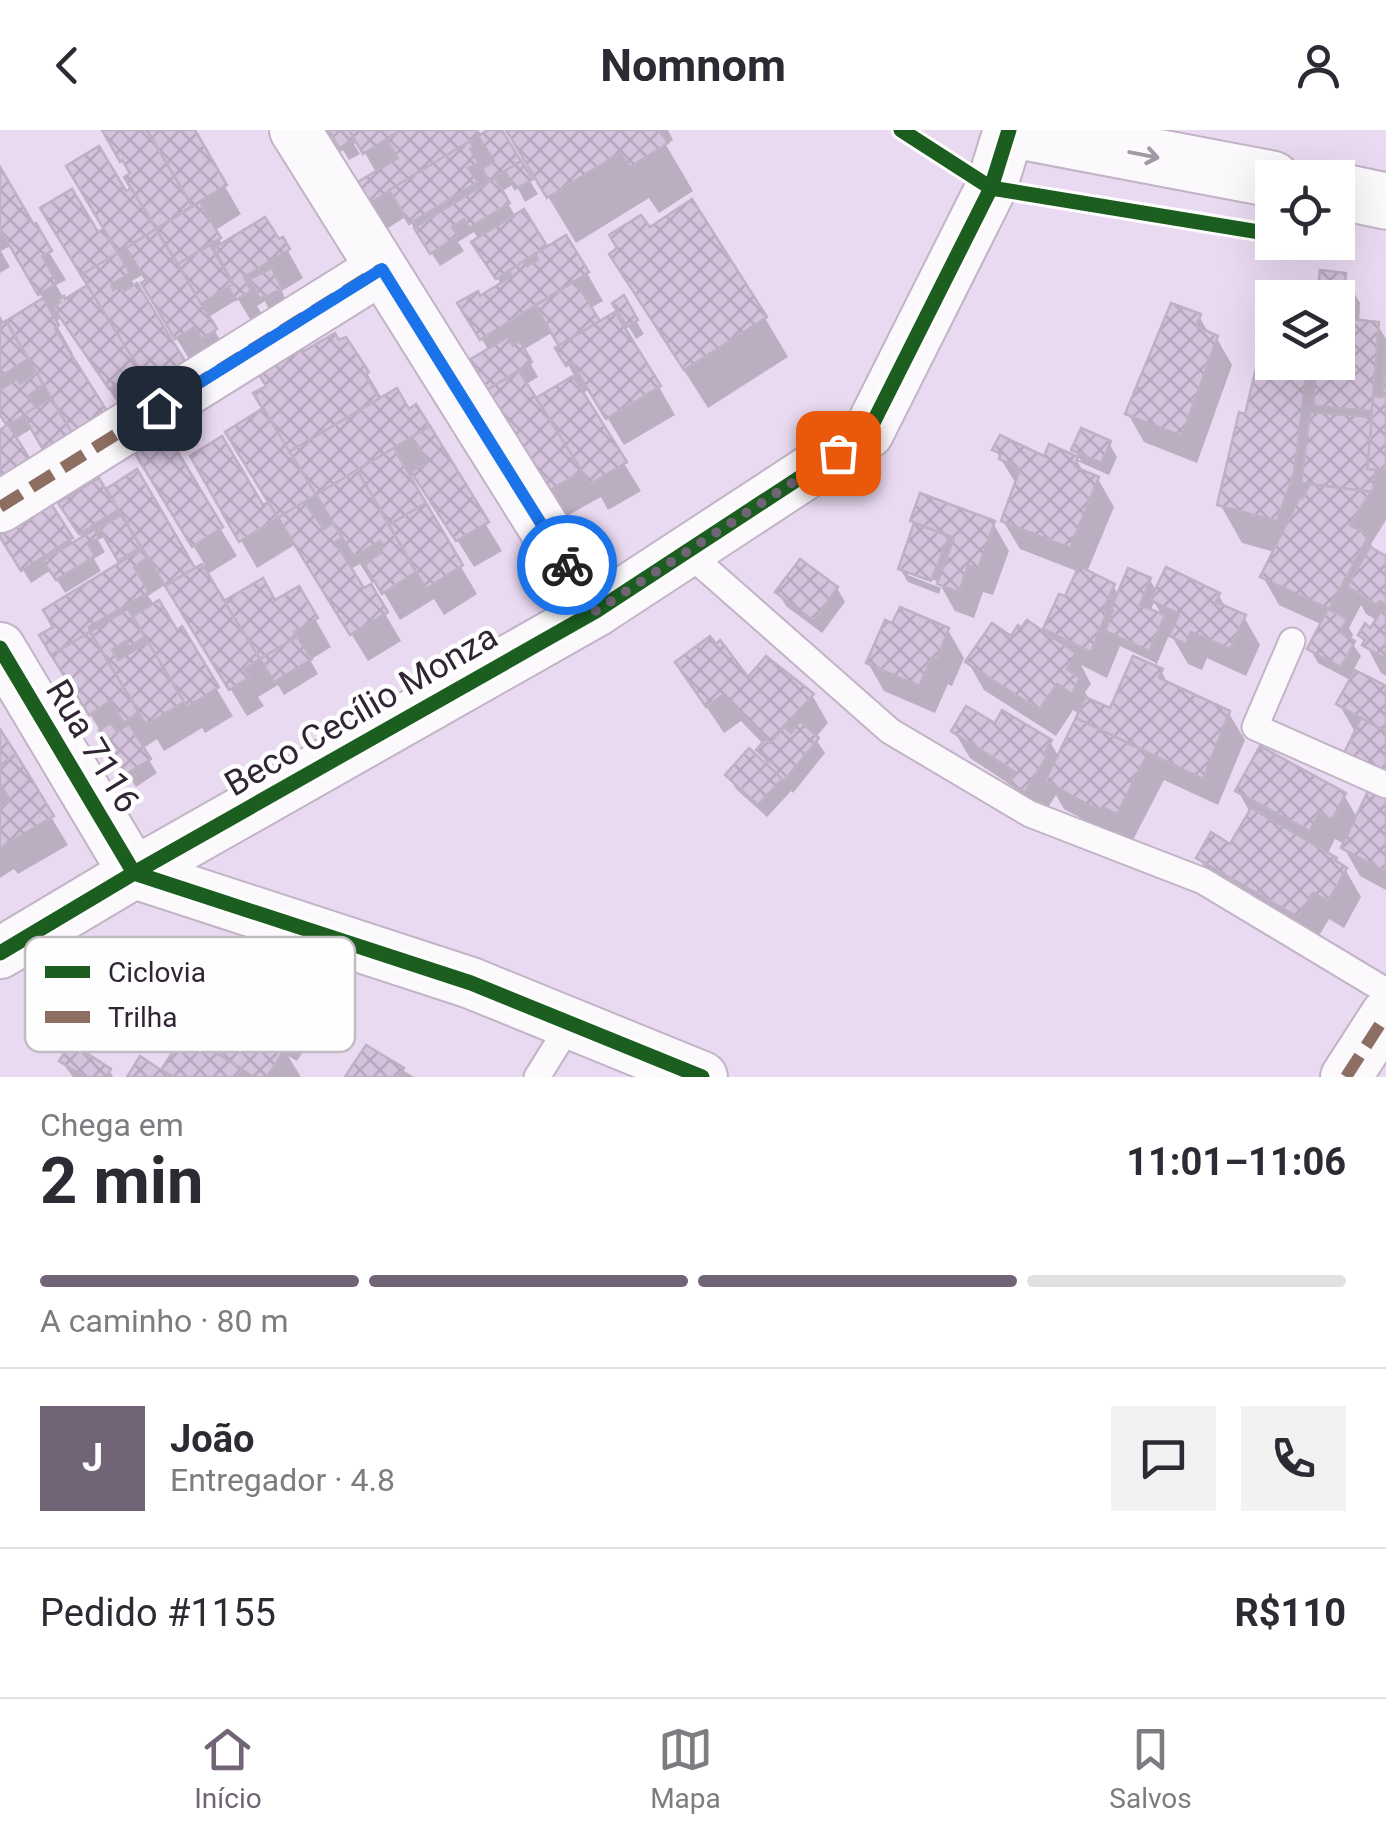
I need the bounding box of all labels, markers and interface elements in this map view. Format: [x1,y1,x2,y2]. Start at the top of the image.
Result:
icon: back [40,38,95,93]
icon: person [1291,38,1346,93]
text: Nomnom [600,39,786,92]
one-way arrow [1128,146,1160,165]
map controls [1255,160,1355,380]
button: locate [1255,160,1355,260]
button: layers [1255,280,1355,380]
pin [117,366,202,451]
icon: home [132,381,187,436]
pin [796,411,881,496]
icon: bag [811,426,866,481]
courier [517,515,617,615]
icon: bike [540,538,595,593]
street label: Beco Cecílio Monza [218,616,505,805]
street label: Rua 7116 [37,673,148,820]
legend [25,937,355,1052]
text: Ciclovia [108,956,206,989]
text: Trilha [108,1001,177,1034]
text: Chega em [40,1106,184,1144]
text: 11:01–11:06 [1126,1140,1346,1184]
text: 2 min [40,1143,203,1219]
text: A caminho · 80 m [40,1302,289,1340]
button: chat [1111,1406,1216,1511]
button: phone [1241,1406,1346,1511]
text: João [170,1417,254,1461]
text: J [82,1436,103,1480]
text: Entregador · 4.8 [170,1461,395,1499]
text: Pedido #1155 [40,1591,276,1635]
text: R$110 [1234,1591,1346,1635]
tab: Início [194,1722,262,1815]
tab: Mapa [650,1722,721,1815]
tab: Salvos [1109,1722,1192,1815]

